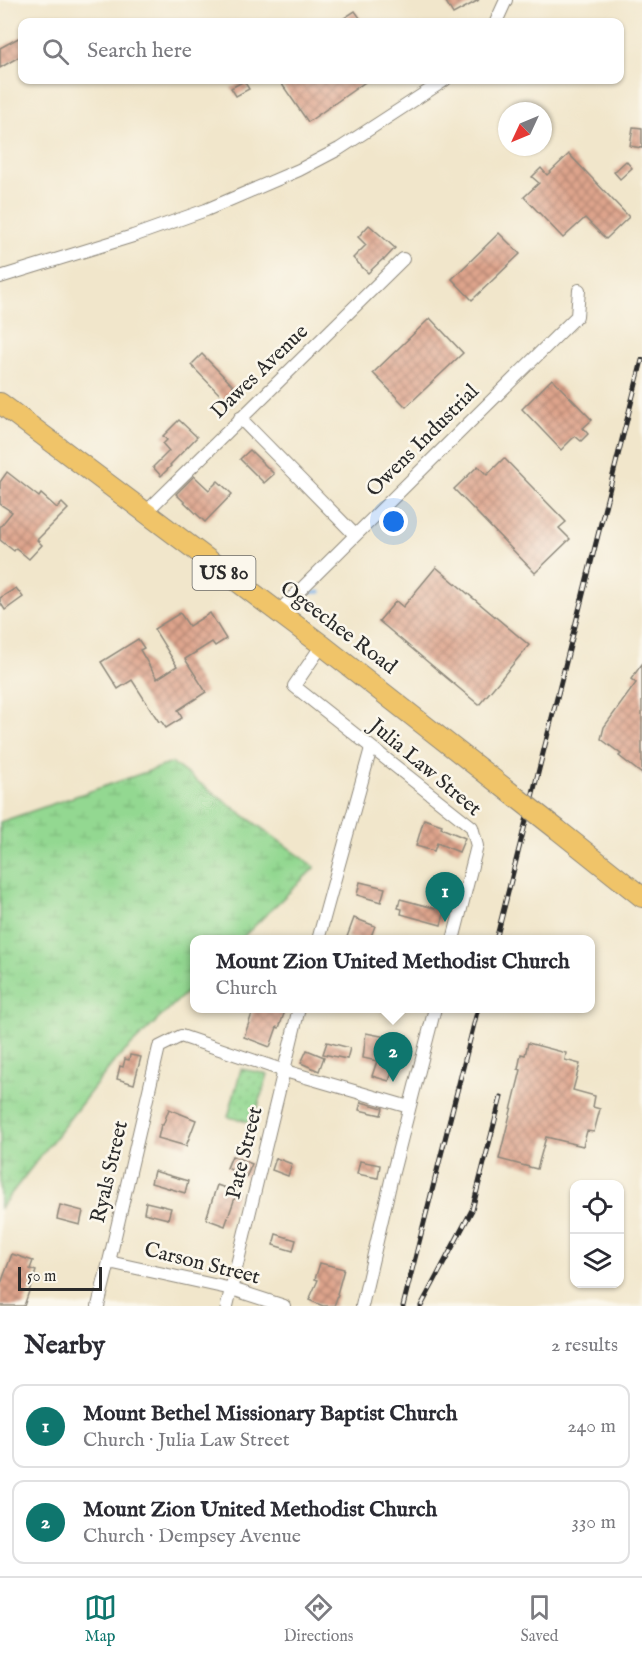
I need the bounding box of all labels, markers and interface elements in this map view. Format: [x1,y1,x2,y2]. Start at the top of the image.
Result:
search box [18,18,624,84]
icon: search [39,35,72,68]
text: Search here [87,37,192,65]
north arrow [498,102,552,156]
street label: Dawes Avenue [206,319,315,425]
street label: Owens Industrial [361,379,485,503]
your location [379,507,408,536]
road number: US 80 [192,556,256,590]
street label: Ogeechee Road [274,575,402,681]
street label: Julia Law Street [362,712,487,823]
pin: 1 [426,872,464,922]
popup [190,935,595,1013]
text: Mount Zion United Methodist Church [215,948,570,976]
text: Church [215,976,277,1001]
pin: 2 [374,1032,412,1082]
street label: Pate Street [220,1104,270,1202]
street label: Ryals Street [85,1118,135,1226]
map controls [570,1180,624,1288]
button: locate [570,1180,624,1234]
button: layers [570,1234,624,1288]
street label: Carson Street [141,1237,263,1291]
scale bar [18,1264,102,1292]
text: 50 m [27,1267,56,1287]
text: Nearby [24,1329,105,1362]
text: 2 results [551,1333,618,1358]
text: Mount Bethel Missionary Baptist Church [83,1400,457,1428]
text: 1 [42,1414,49,1439]
text: 240 m [567,1414,616,1439]
text: Church · Julia Law Street [83,1428,290,1453]
text: Mount Zion United Methodist Church [83,1496,437,1524]
text: 2 [41,1510,50,1535]
text: 330 m [571,1510,616,1535]
text: Church · Dempsey Avenue [83,1524,301,1549]
tab: Map [84,1591,117,1647]
tab: Directions [284,1591,353,1647]
tab: Saved [521,1591,558,1647]

